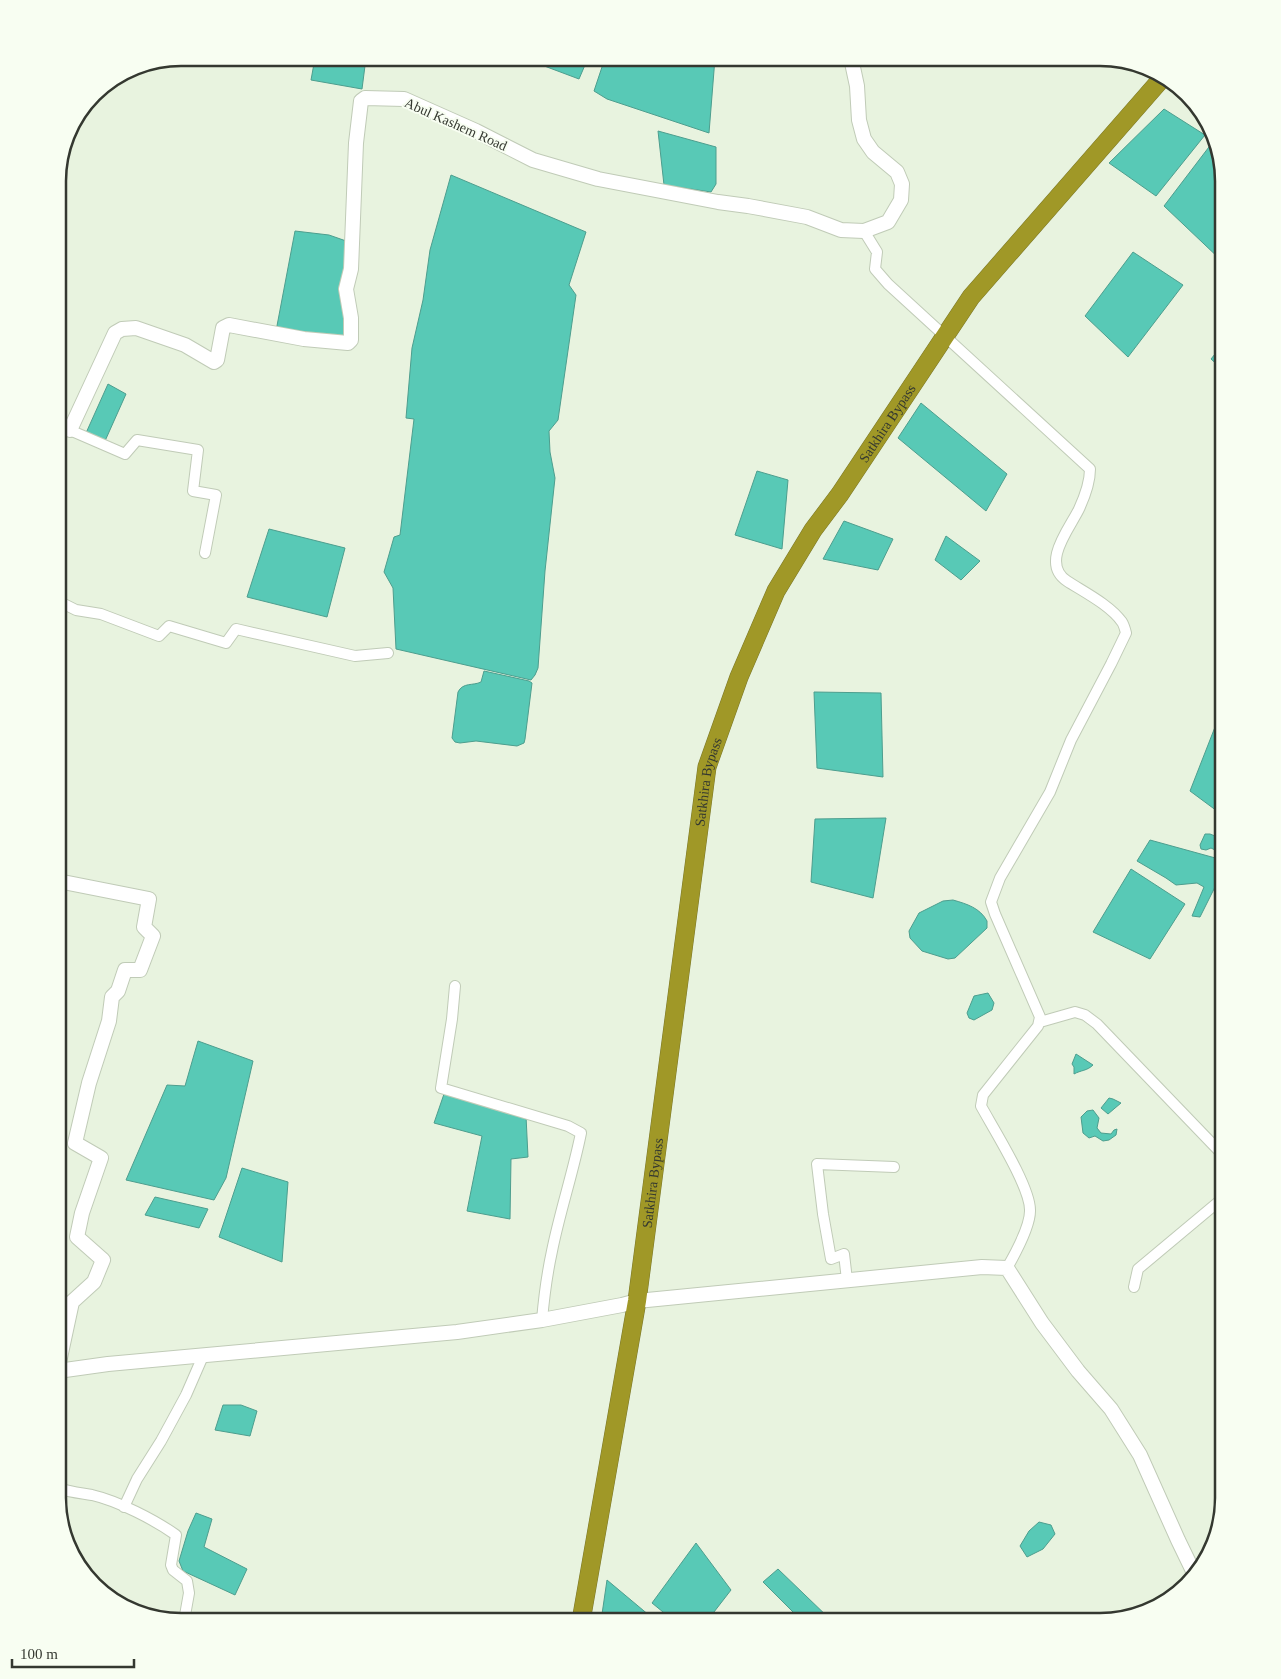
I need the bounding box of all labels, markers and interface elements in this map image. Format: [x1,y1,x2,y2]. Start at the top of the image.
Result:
street label: Abul Kashem Road [402,95,509,154]
street label: Satkhira Bypass [856,382,919,465]
street label: Satkhira Bypass [692,736,725,827]
street label: Satkhira Bypass [640,1137,666,1229]
scale bar [12,1636,135,1668]
text: 100 m [20,1646,58,1662]

